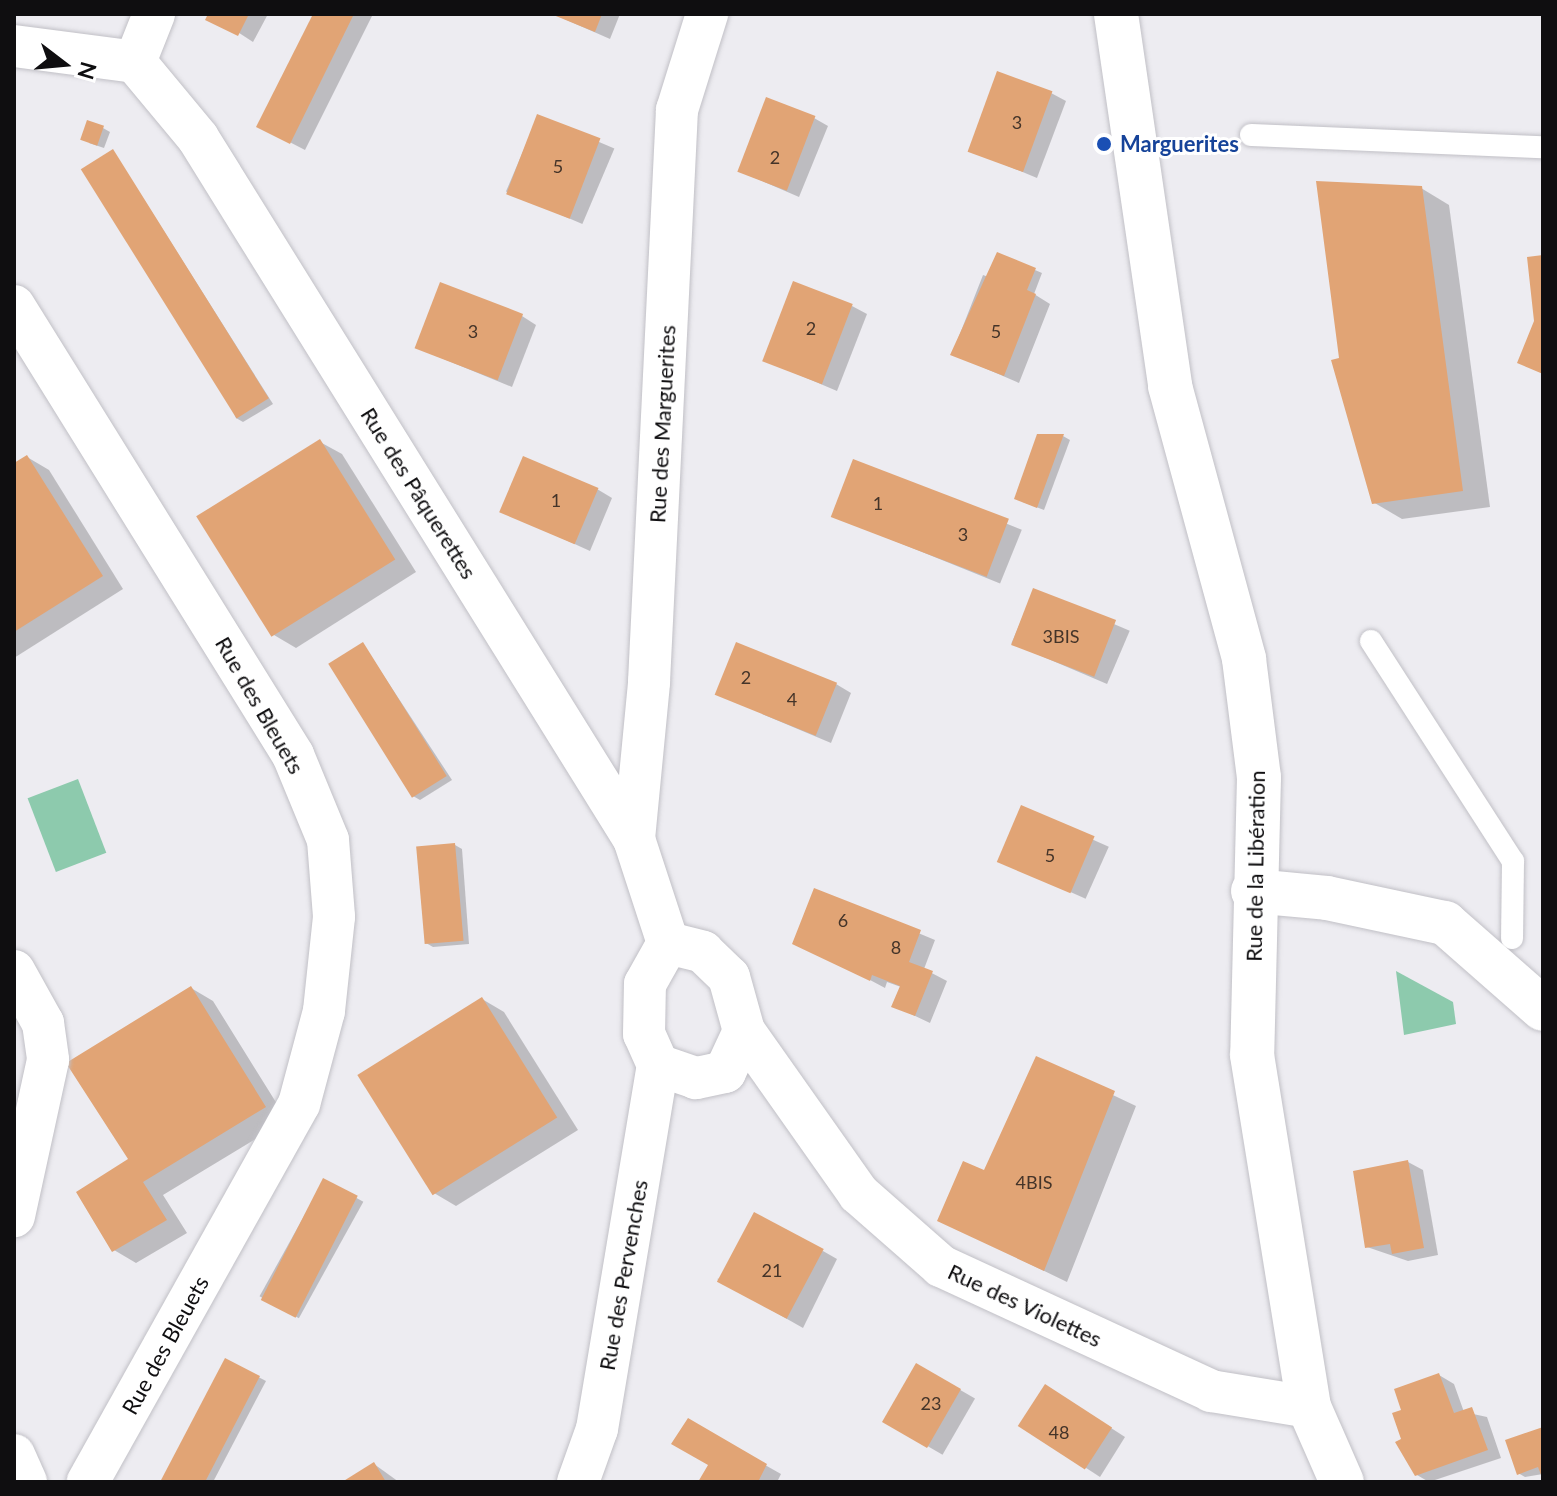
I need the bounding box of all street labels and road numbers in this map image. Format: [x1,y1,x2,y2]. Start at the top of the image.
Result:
street label: Rue des Marguerites [644,324,680,524]
street label: Rue des Pâquerettes [356,402,482,584]
street label: Rue des Bleuets [210,632,310,778]
street label: Rue de la Libération [1240,770,1270,962]
street label: Rue des Pervenches [593,1178,653,1372]
street label: Rue des Violettes [944,1258,1106,1352]
street label: Rue des Bleuets [116,1271,214,1419]

